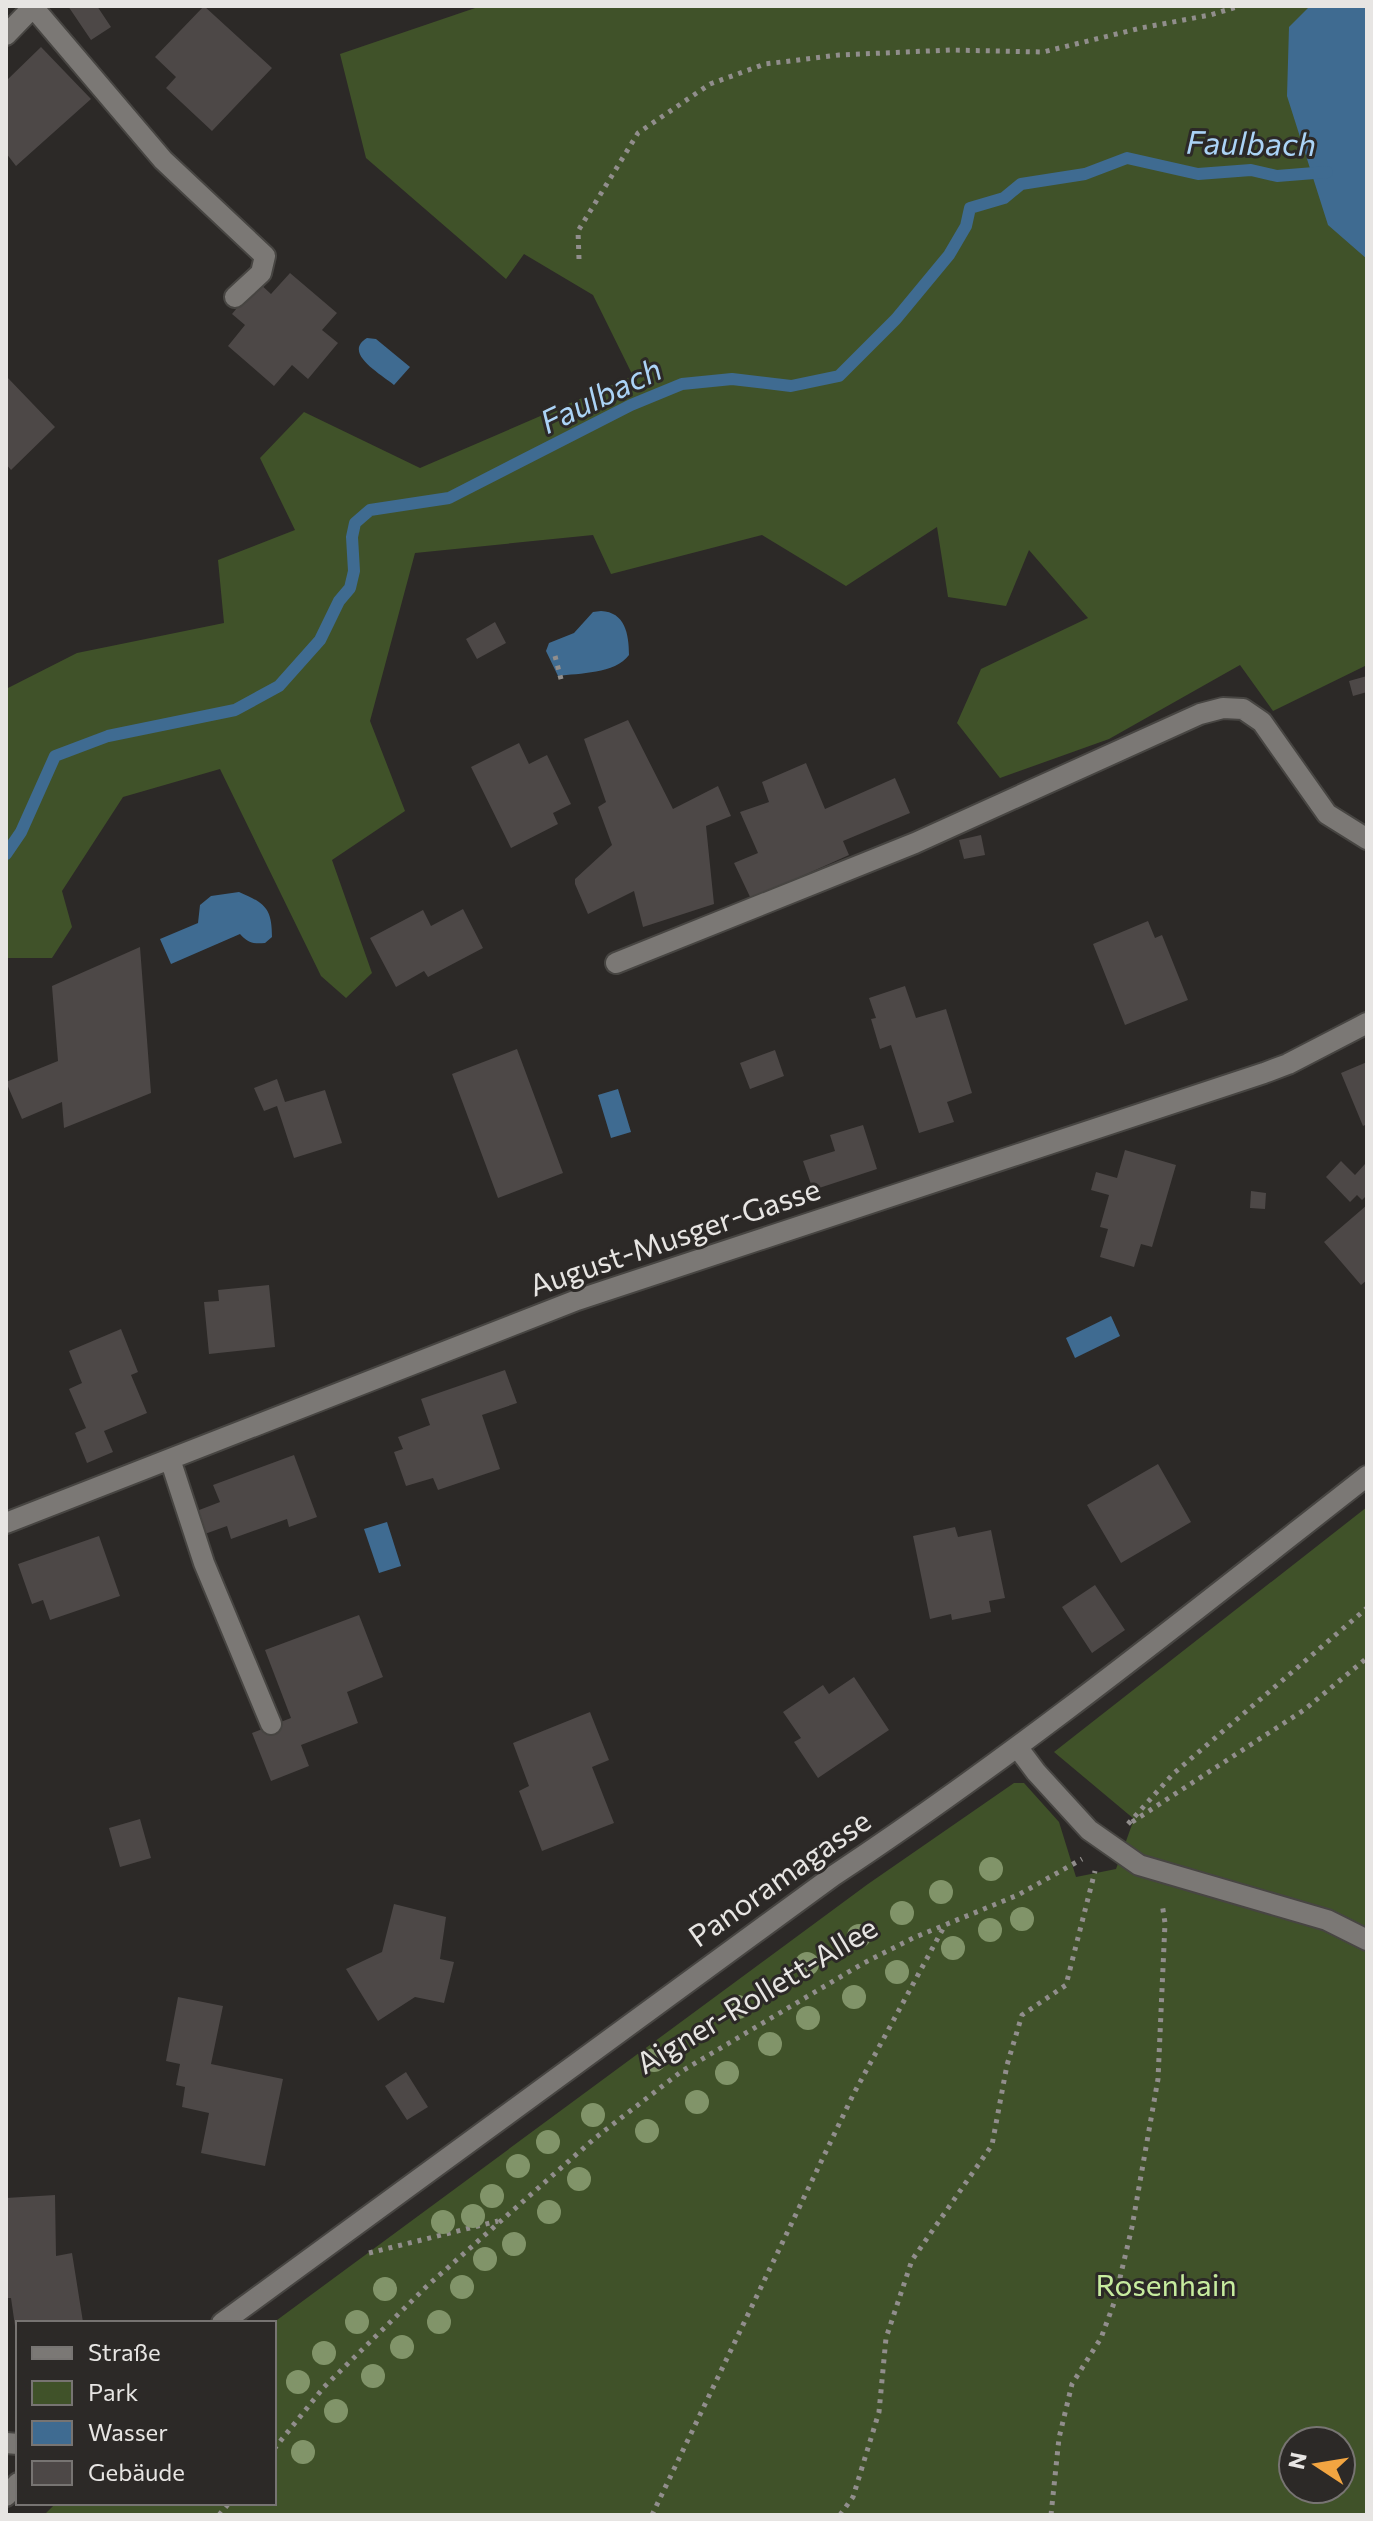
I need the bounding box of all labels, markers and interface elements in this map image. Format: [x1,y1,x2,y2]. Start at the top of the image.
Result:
water label: Faulbach [1186,121,1317,163]
water label: Faulbach [533,348,667,441]
street label: August-Musger-Gasse [524,1169,824,1303]
street label: Panoramagasse [680,1801,877,1953]
street label: Aigner-Rollett-Allee [629,1907,883,2080]
park label: Rosenhain [1095,2265,1237,2302]
legend [16,2321,276,2505]
text: Straße [88,2337,161,2366]
text: Park [88,2377,138,2406]
text: Wasser [88,2417,168,2446]
north arrow [1277,2425,1357,2505]
text: N [1282,2450,1312,2472]
text: Gebäude [88,2457,185,2486]

